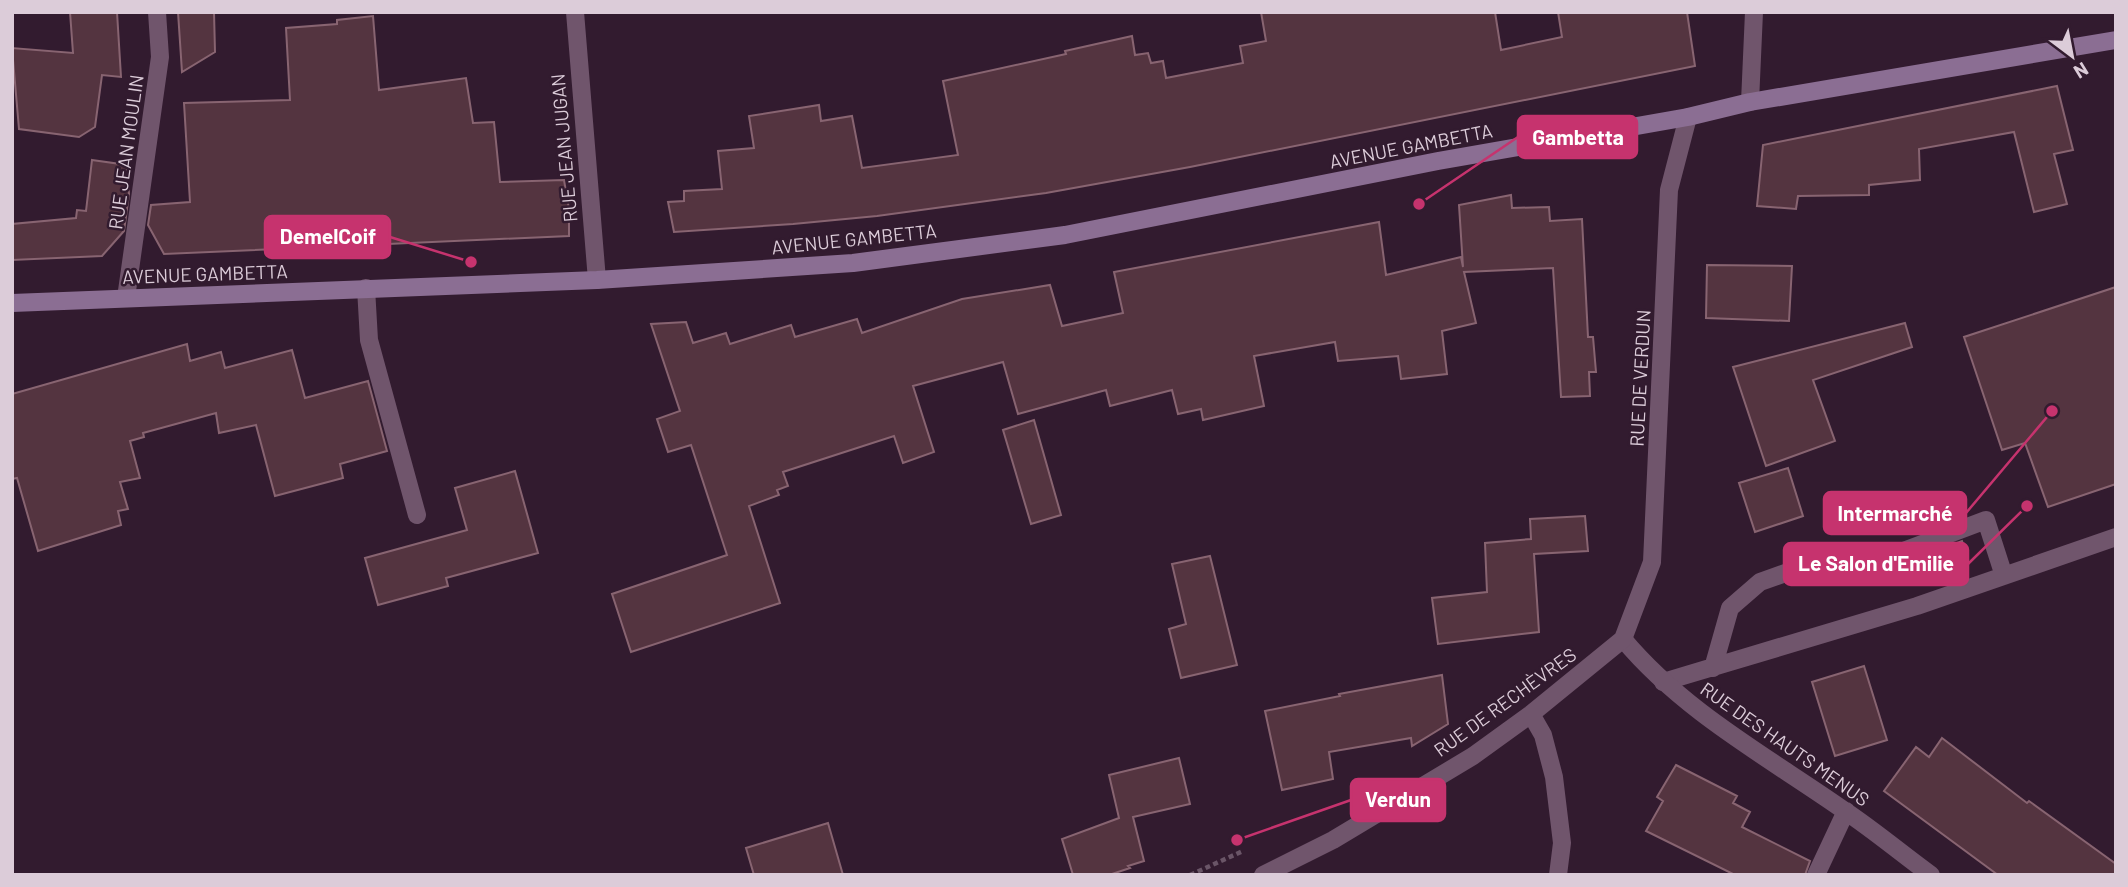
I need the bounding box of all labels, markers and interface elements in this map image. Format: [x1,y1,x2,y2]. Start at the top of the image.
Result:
north arrow [2037,21,2107,91]
text: N [2070,58,2093,84]
street label: RUE JEAN MOULIN [103,73,148,231]
street label: RUE JEAN JUGAN [546,73,581,223]
callout: Gambetta [1518,116,1637,158]
street label: AVENUE GAMBETTA [1327,118,1494,173]
text: Gambetta [1532,124,1624,149]
callout: DemelCoif [265,216,390,258]
street label: AVENUE GAMBETTA [770,218,938,259]
text: DemelCoif [280,223,376,248]
street label: AVENUE GAMBETTA [122,259,288,288]
street label: RUE DE VERDUN [1624,309,1655,447]
callout: Intermarché [1824,492,1966,534]
text: Intermarché [1838,500,1952,525]
callout: Le Salon d'Emilie [1784,543,1968,585]
text: Le Salon d'Emilie [1798,550,1954,575]
street label: RUE DE RECHÈVRES [1429,642,1580,761]
street label: RUE DES HAUTS MENUS [1697,677,1874,811]
callout: Verdun [1351,779,1445,821]
text: Verdun [1365,786,1431,811]

